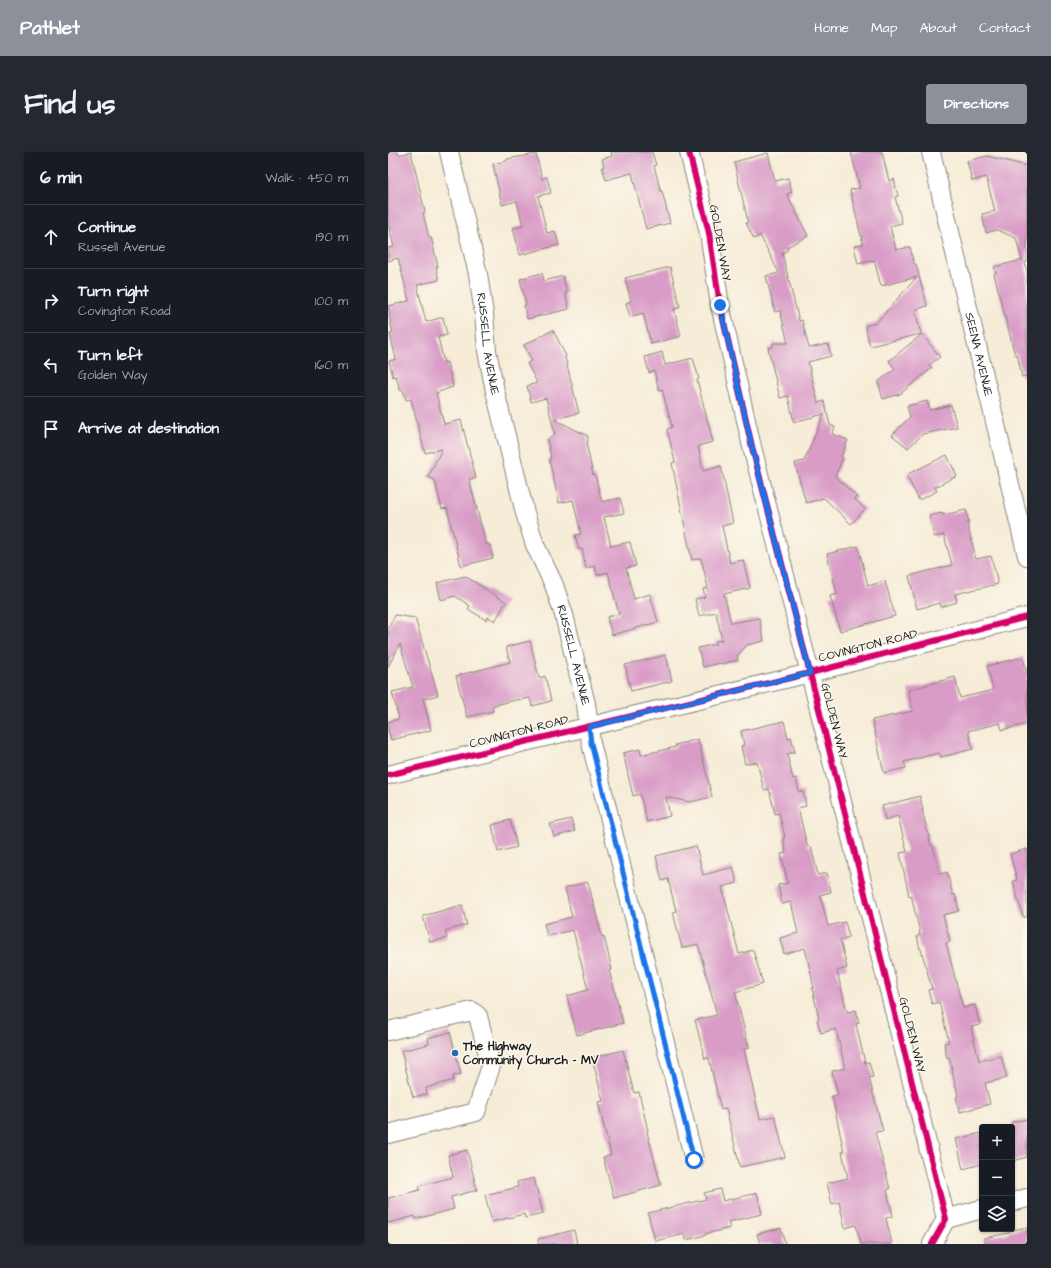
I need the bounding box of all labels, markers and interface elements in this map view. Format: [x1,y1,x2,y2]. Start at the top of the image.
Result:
text: Pathlet [20,15,80,42]
text: Home [814,18,849,38]
text: Map [871,18,897,38]
text: About [919,18,957,38]
text: Contact [979,18,1031,38]
button: Directions [926,84,1027,124]
text: Find us [24,85,115,124]
text: 6 min [40,166,82,190]
text: Walk · 450 m [265,169,348,187]
street label: GOLDEN WAY [705,203,735,283]
text: Continue [78,217,136,238]
icon: ahead [40,226,62,248]
text: 190 m [315,228,348,246]
text: Russell Avenue [78,238,165,256]
text: Turn right [78,281,149,302]
icon: right [40,290,62,312]
text: 100 m [315,292,348,310]
street label: RUSSELL AVENUE [472,292,504,397]
route end [711,296,729,314]
text: Covington Road [78,302,171,320]
street label: SEENA AVENUE [961,311,997,398]
text: Turn left [78,345,142,366]
icon: left [40,354,62,376]
text: 160 m [315,356,348,374]
text: Golden Way [78,366,148,384]
icon: arrive [40,418,62,440]
text: Arrive at destination [78,418,219,439]
street label: RUSSELL AVENUE [553,603,594,707]
street label: COVINGTON ROAD [817,625,920,667]
street label: GOLDEN WAY [816,681,852,761]
street label: COVINGTON ROAD [468,711,571,753]
street label: GOLDEN WAY [894,995,930,1075]
place label: The Highway Community Church - MV [462,1038,599,1070]
marker: The Highway Community Church - MV [450,1048,460,1058]
map controls [979,1124,1015,1232]
button: + [979,1124,1015,1160]
route start [685,1151,703,1169]
button: − [979,1160,1015,1196]
button: layers [979,1196,1015,1232]

